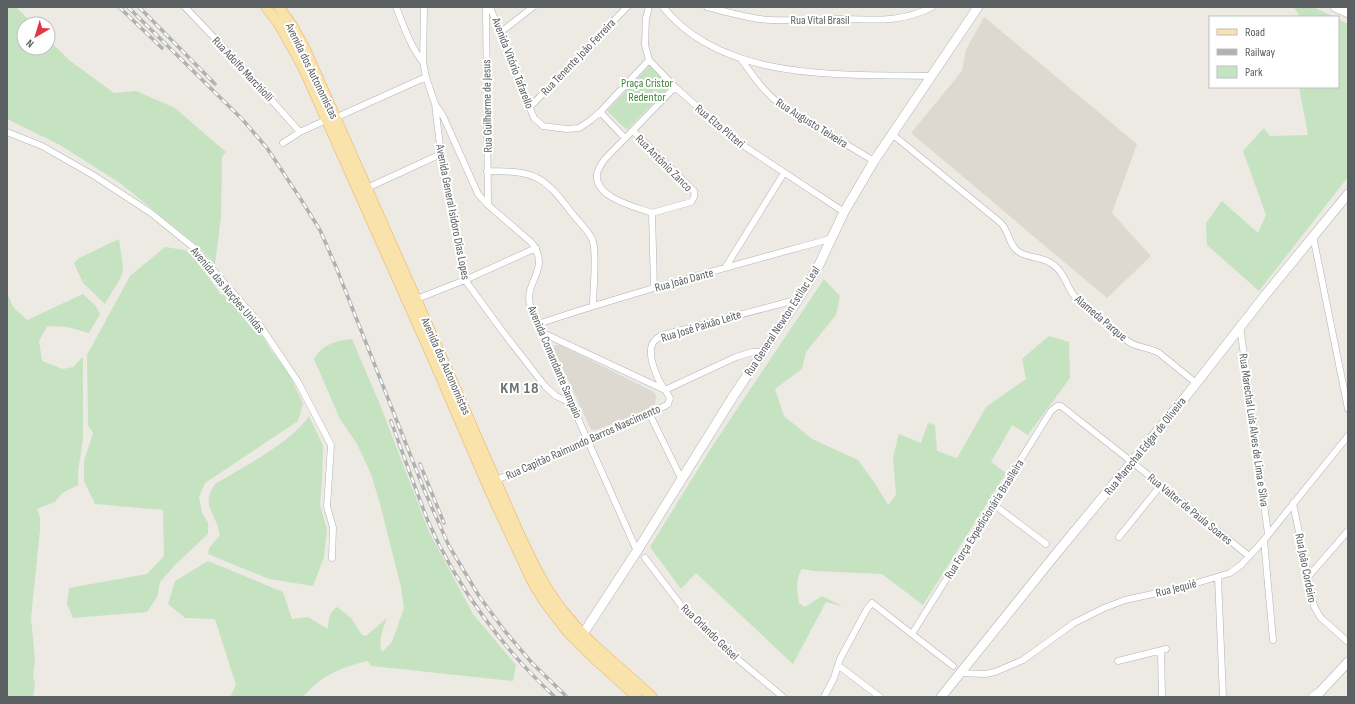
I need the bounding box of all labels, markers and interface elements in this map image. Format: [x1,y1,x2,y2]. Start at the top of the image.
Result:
street label: Rua Vital Brasil [790,13,850,28]
street label: Avenida Vitório Tafarello [488,15,537,111]
street label: Rua Tenente João Ferreira [538,15,619,99]
north arrow [16,16,56,56]
legend [1209,16,1339,88]
street label: Avenida dos Autonomistas [281,20,341,122]
text: Road [1245,25,1265,40]
street label: Rua Adolfo Marchiolli [209,34,277,105]
text: N [24,36,36,50]
text: Railway [1245,45,1276,60]
street label: Rua Guilherme de Jesus [479,59,496,153]
text: Park [1245,65,1263,80]
park label: Praça Cristor Redentor [621,76,673,105]
street label: Rua Augusto Teixeira [773,95,851,152]
street label: Rua Elzo Pitteri [692,101,748,152]
street label: Rua Antônio Zanco [632,132,695,195]
street label: Avenida General Isidoro Dias Lopes [432,142,473,281]
street label: Avenida das Nações Unidas [187,243,268,336]
street label: Rua General Newton Estilac Leal [741,264,824,379]
street label: Rua João Dante [653,265,715,296]
street label: Alameda Parque [1071,291,1130,345]
street label: Avenida Comandante Sampaio [524,303,585,421]
street label: Rua José Paixão Leite [659,307,743,346]
street label: Avenida dos Autonomistas [417,314,474,417]
street label: Rua Marechal Luis Alves de Lima e Silva [1235,352,1272,508]
district label: KM 18 [500,379,540,398]
street label: Rua Marechal Edgar de Oliveira [1101,394,1190,498]
street label: Rua Capitão Raimundo Barros Nascimento [503,401,663,483]
street label: Rua Força Expedicionária Brasileira [941,456,1028,582]
street label: Rua Valter de Paula Soares [1144,471,1235,548]
street label: Rua João Cordeiro [1291,532,1320,604]
street label: Rua Jequié [1154,576,1198,601]
street label: Rua Orlando Geisel [678,601,742,664]

